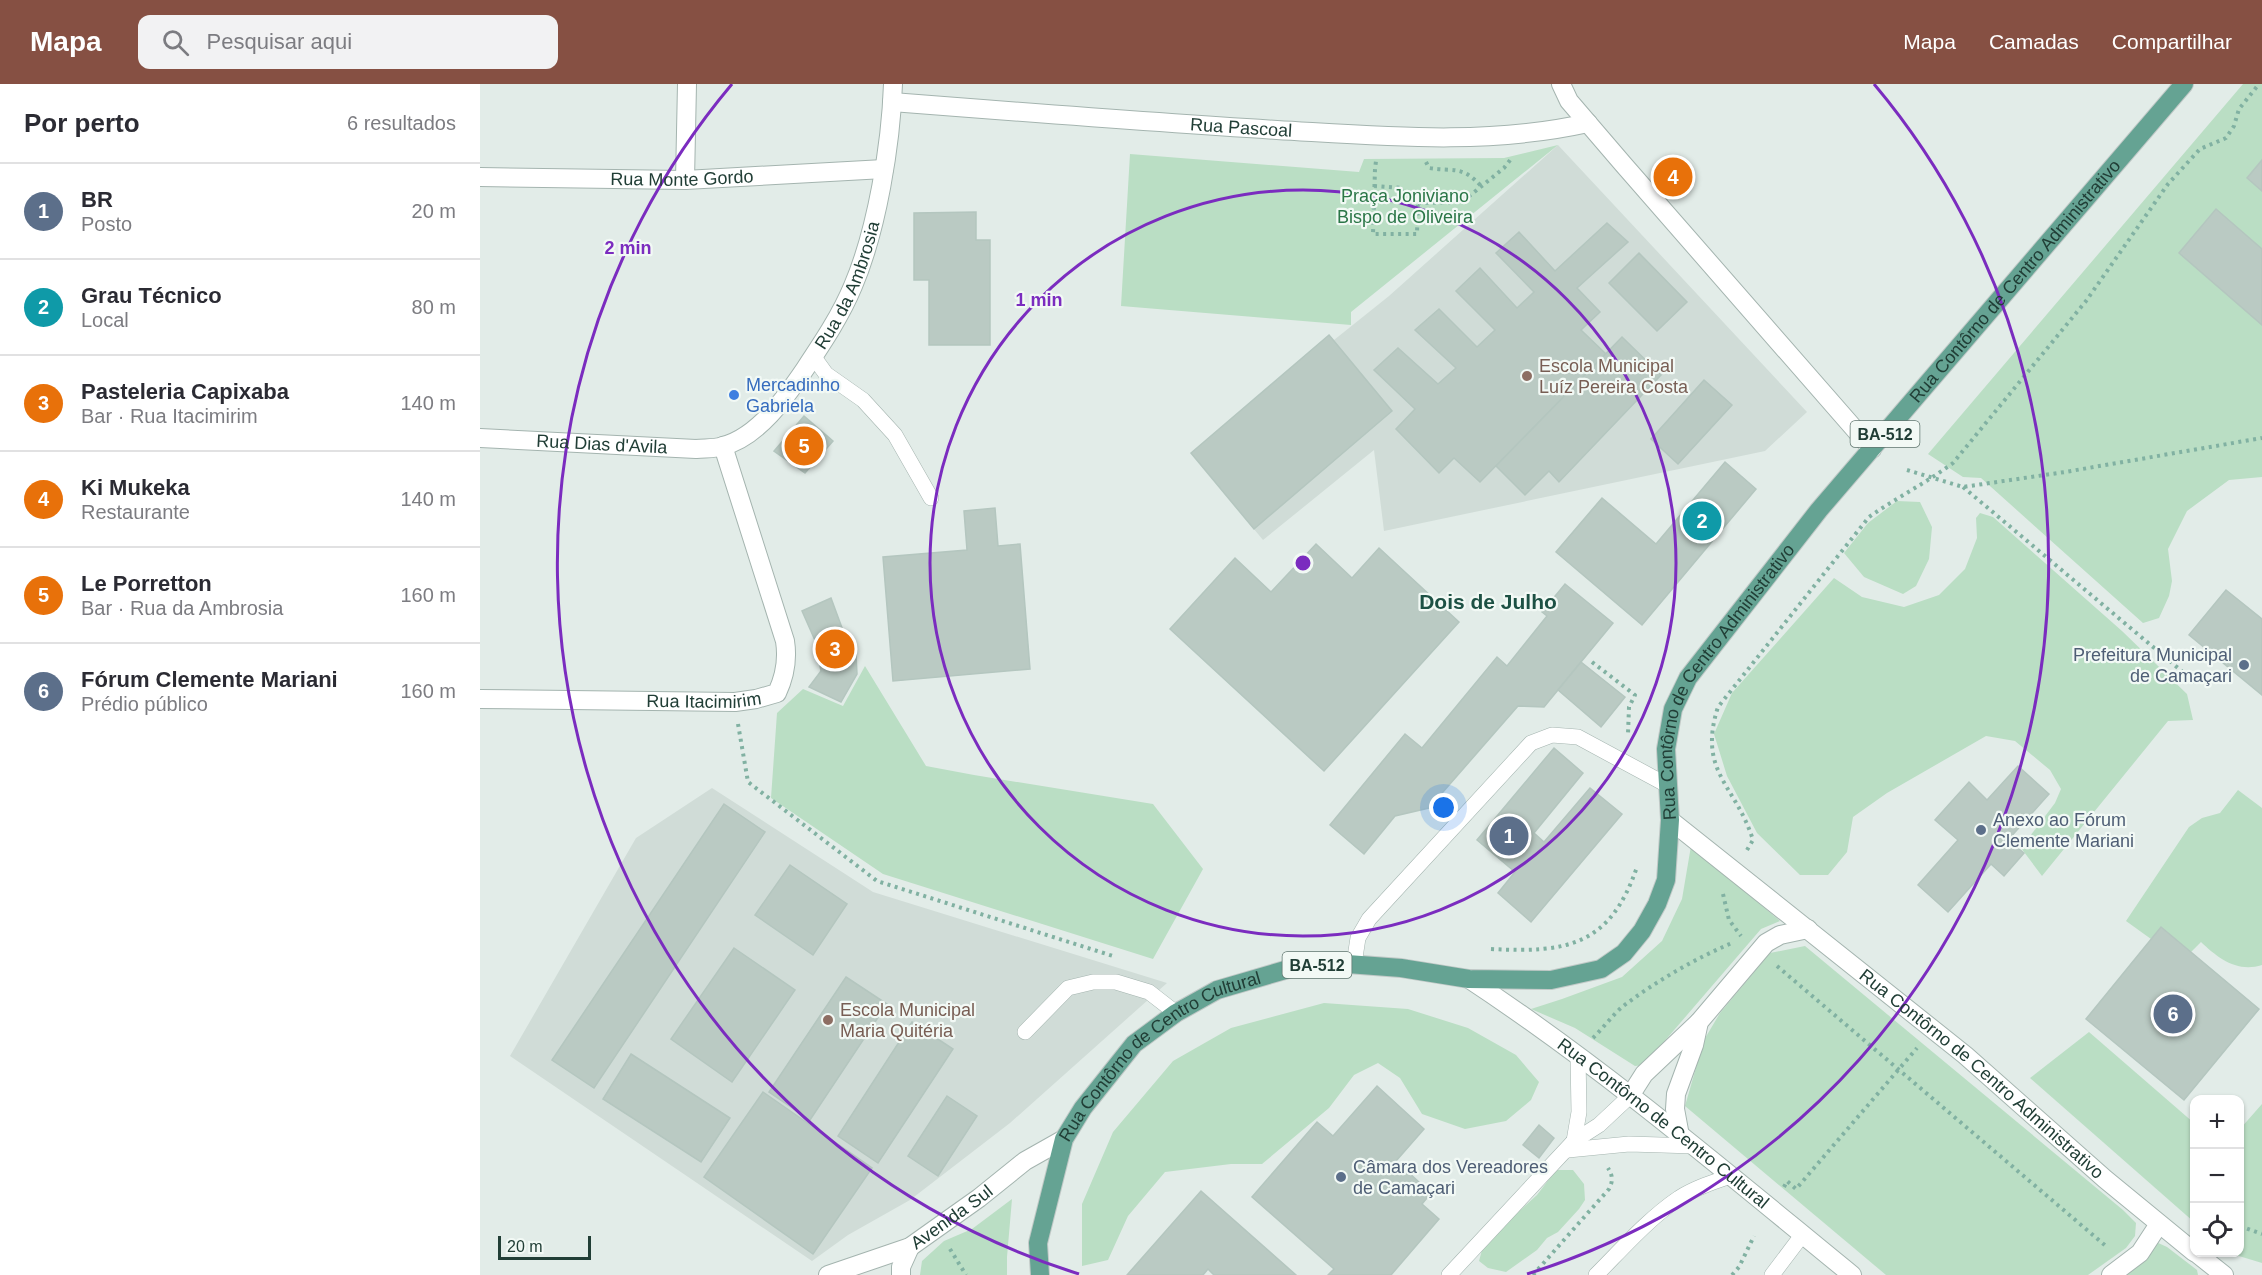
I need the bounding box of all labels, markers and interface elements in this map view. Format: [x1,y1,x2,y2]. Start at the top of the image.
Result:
search box [138,15,558,69]
text: Mapa [30,26,102,57]
icon: search [159,26,192,59]
text: Pesquisar aqui [207,29,352,54]
text: Mapa [1903,30,1956,53]
text: Camadas [1989,30,2079,53]
text: Compartilhar [2112,30,2232,53]
text: Por perto [24,108,140,138]
text: 6 resultados [347,112,456,134]
street label: Rua Pascoal [1190,114,1293,141]
pin: 4 [1654,154,1692,200]
street label: Rua Contôrno de Centro Administrativo [1905,156,2125,407]
street label: Rua Monte Gordo [610,166,754,190]
park label: Praça Joniviano Bispo de Oliveira [1337,186,1474,227]
text: BR [81,187,113,212]
text: 1 [38,200,49,222]
text: 20 m [412,200,456,222]
text: Posto [81,213,132,235]
street label: Rua da Ambrosia [811,218,884,353]
text: 2 min [604,238,652,258]
text: Grau Técnico [81,283,222,308]
text: 1 min [1015,290,1063,310]
text: 2 [38,296,49,318]
text: 80 m [412,296,456,318]
text: Local [81,309,129,331]
place label: Escola Municipal Luíz Pereira Costa [1539,356,1689,397]
marker: Escola Municipal Luíz Pereira Costa [1520,369,1534,383]
place label: Mercadinho Gabriela [746,375,840,416]
text: Pasteleria Capixaba [81,379,289,404]
marker: Mercadinho Gabriela [727,388,741,402]
text: 3 [38,392,49,414]
text: 140 m [400,392,456,414]
text: Bar · Rua Itacimirim [81,405,258,427]
road number: BA-512 [1850,421,1920,447]
pin: 5 [784,424,824,469]
street label: Rua Dias d'Avila [536,431,669,458]
text: Ki Mukeka [81,475,190,500]
text: 4 [38,488,49,510]
text: 140 m [400,488,456,510]
pin: 2 [1682,498,1722,544]
text: Restaurante [81,501,190,523]
street label: Rua Contôrno de Centro Administrativo [1656,540,1799,821]
centre of rings [1293,553,1313,573]
text: Le Porretton [81,571,212,596]
text: 5 [38,584,49,606]
text: 160 m [400,584,456,606]
district label: Dois de Julho [1419,590,1557,613]
text: Bar · Rua da Ambrosia [81,597,283,619]
pin: 3 [816,626,854,672]
place label: Prefeitura Municipal de Camaçari [2073,645,2232,686]
marker: Prefeitura Municipal de Camaçari [2237,658,2251,672]
text: Fórum Clemente Mariani [81,667,338,692]
text: 6 [38,680,49,702]
text: 160 m [400,680,456,702]
street label: Rua Itacimirim [646,688,763,712]
text: Prédio público [81,693,208,715]
your location [1429,793,1458,822]
place label: Anexo ao Fórum Clemente Mariani [1993,810,2134,851]
pin: 1 [1490,814,1528,858]
marker: Anexo ao Fórum Clemente Mariani [1974,823,1988,837]
road number: BA-512 [1282,952,1352,978]
street label: Rua Contôrno de Centro Administrativo [1856,965,2108,1183]
street label: Rua Contôrno de Centro Cultural [1055,968,1263,1145]
pin: 6 [2154,992,2192,1036]
place label: Escola Municipal Maria Quitéria [840,1000,975,1041]
marker: Escola Municipal Maria Quitéria [821,1013,835,1027]
street label: Rua Contôrno de Centro Cultural [1554,1034,1773,1213]
map controls [2190,1095,2244,1257]
button: + [2190,1095,2244,1149]
button: − [2190,1149,2244,1203]
place label: Câmara dos Vereadores de Camaçari [1353,1157,1548,1198]
marker: Câmara dos Vereadores de Camaçari [1334,1170,1348,1184]
street label: Avenida Sul [907,1181,997,1253]
button: locate [2190,1203,2244,1257]
scale bar [498,1233,591,1260]
text: 20 m [507,1238,543,1255]

